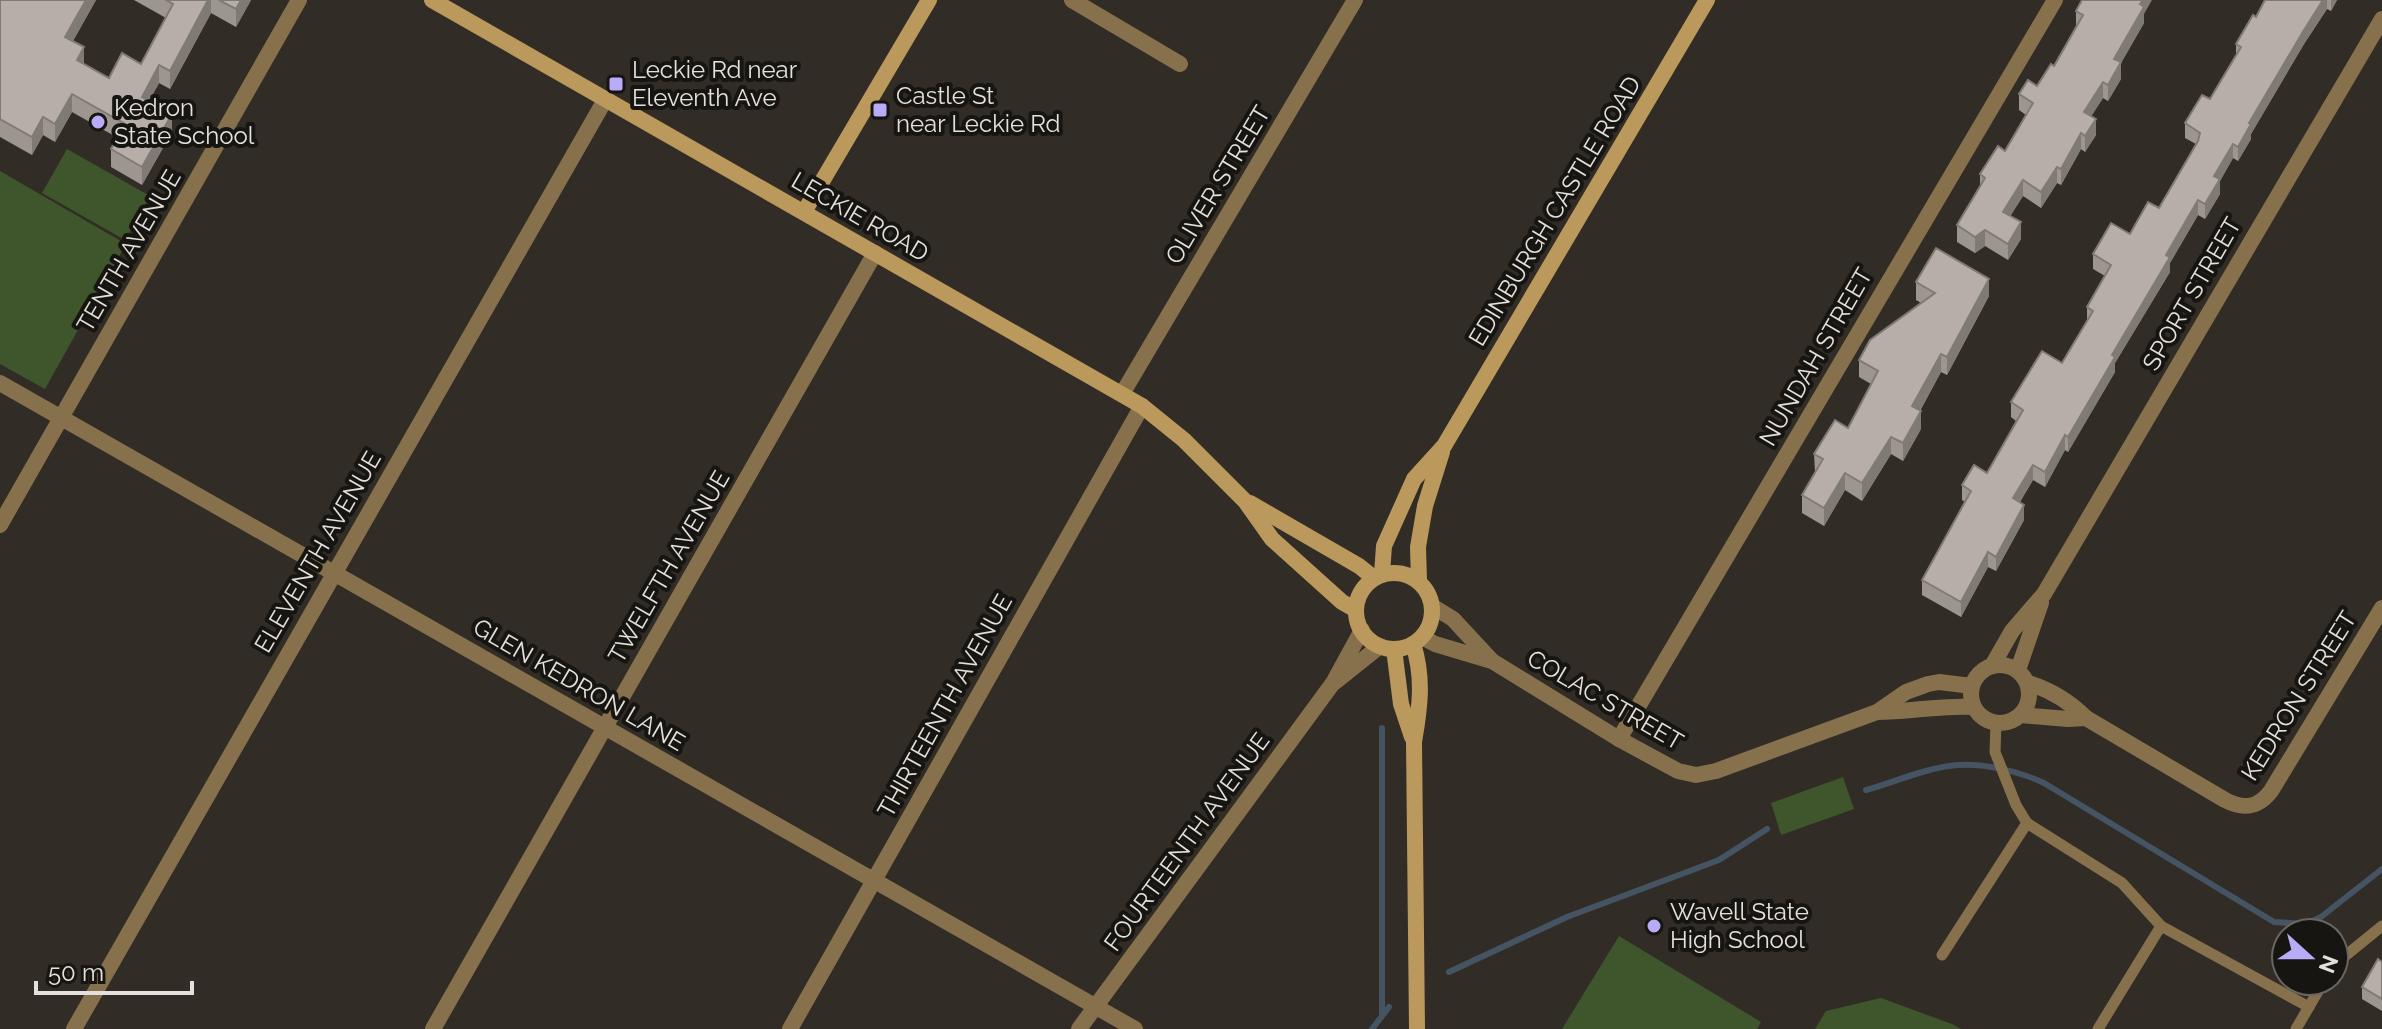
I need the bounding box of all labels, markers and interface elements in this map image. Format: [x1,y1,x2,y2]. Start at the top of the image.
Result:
place label: Leckie Rd near Eleventh Ave [632,55,798,112]
street label: EDINBURGH CASTLE ROAD [1462,71,1647,351]
marker: Leckie Rd near Eleventh Ave [607,75,625,93]
place label: Castle St near Leckie Rd [896,81,1061,138]
place label: Kedron State School [114,93,255,150]
street label: OLIVER STREET [1159,100,1276,269]
marker: Castle St near Leckie Rd [871,101,889,119]
marker: Kedron State School [89,113,107,131]
street label: TENTH AVENUE [70,164,187,337]
street label: LECKIE ROAD [787,166,934,267]
street label: SPORT STREET [2136,212,2247,375]
street label: NUNDAH STREET [1753,262,1878,451]
street label: ELEVENTH AVENUE [248,446,387,657]
street label: TWELFTH AVENUE [602,465,735,668]
street label: THIRTEENTH AVENUE [871,589,1018,823]
street label: KEDRON STREET [2235,605,2363,786]
street label: GLEN KEDRON LANE [468,612,690,757]
street label: COLAC STREET [1522,643,1689,756]
street label: FOURTEENTH AVENUE [1098,727,1275,956]
place label: Wavell State High School [1670,897,1809,954]
marker: Wavell State High School [1645,917,1663,935]
north arrow [2270,917,2350,997]
scale bar [36,945,192,995]
text: N [2314,952,2344,977]
text: 50 m [48,958,104,987]

